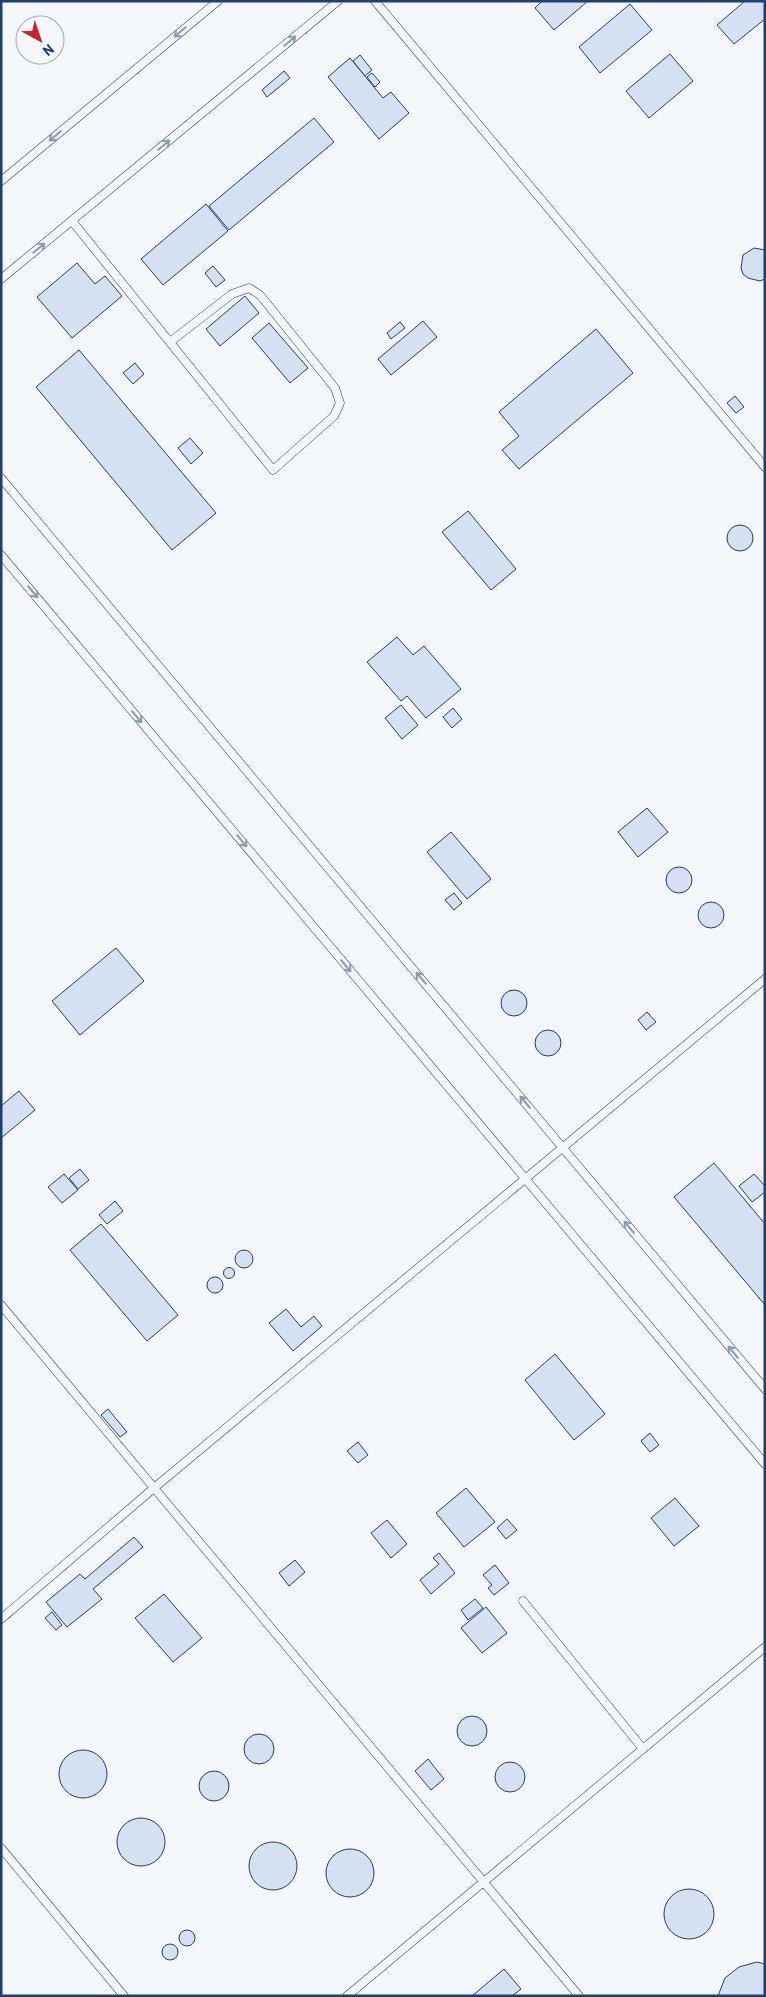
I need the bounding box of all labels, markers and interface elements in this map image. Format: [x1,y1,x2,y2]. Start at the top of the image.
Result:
north arrow [15,15,65,65]
one-way arrow [174,27,187,38]
one-way arrow [283,36,296,47]
text: N [40,41,58,60]
one-way arrow [49,131,62,142]
one-way arrow [157,139,170,150]
one-way arrow [32,242,45,253]
one-way arrow [27,586,38,599]
one-way arrow [131,710,142,723]
one-way arrow [236,835,247,848]
one-way arrow [341,959,352,972]
one-way arrow [415,971,426,984]
one-way arrow [519,1096,531,1109]
one-way arrow [624,1221,635,1234]
one-way arrow [728,1345,739,1358]

